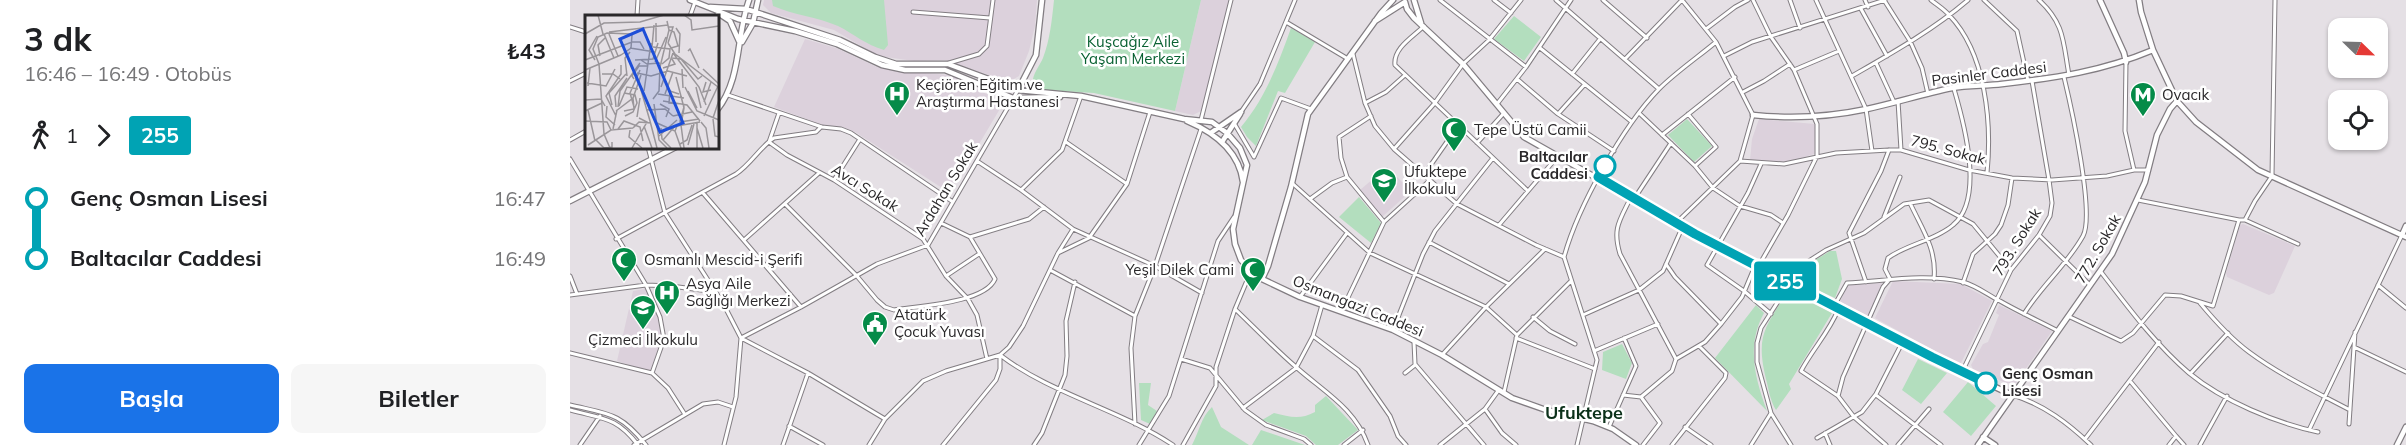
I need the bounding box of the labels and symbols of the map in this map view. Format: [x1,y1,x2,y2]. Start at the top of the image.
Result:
inset map [585,15,718,148]
north arrow [2328,18,2388,78]
park label: Kuşcağız Aile Yaşam Merkezi [1080,32,1185,68]
street label: Pasinler Caddesi [1930,57,2047,90]
place label: Keçiören Eğitim ve Araştırma Hastanesi [916,75,1059,111]
hospital icon: Keçiören Eğitim ve Araştırma Hastanesi [882,79,912,117]
metro station icon: Ovacık [2128,80,2158,118]
place label: Ovacık [2162,85,2209,104]
mosque icon: Tepe Üstü Camii [1439,115,1469,153]
place label: Tepe Üstü Camii [1474,120,1587,139]
street label: 795. Sokak [1909,130,1988,169]
street label: Ardahan Sokak [910,138,981,240]
place label: Baltacılar Caddesi [1519,147,1588,183]
marker: Baltacılar Caddesi [1594,155,1616,177]
street label: Avcı Sokak [828,159,903,216]
place label: Ufuktepe İlkokulu [1404,162,1467,198]
school or university icon: Ufuktepe İlkokulu [1369,166,1399,204]
street label: 793. Sokak [1988,204,2045,279]
street label: 772. Sokak [2070,211,2125,287]
mosque icon: Osmanlı Mescid-i Şerifi [609,245,639,283]
place label: Osmanlı Mescid-i Şerifi [644,250,803,269]
mosque icon: Yeşil Dilek Cami [1238,255,1268,293]
place label: Yeşil Dilek Cami [1124,260,1234,279]
line badge: 255 [1750,262,1820,300]
street label: Osmangazi Caddesi [1290,271,1426,340]
place label: Asya Aile Sağlığı Merkezi [686,274,791,310]
hospital icon: Asya Aile Sağlığı Merkezi [652,278,682,316]
school or university icon: Çizmeci İlkokulu [628,293,658,331]
place label: Atatürk Çocuk Yuvası [894,305,985,341]
public building icon: Atatürk Çocuk Yuvası [860,309,890,347]
place label: Çizmeci İlkokulu [588,330,698,349]
place label: Genç Osman Lisesi [2002,364,2093,400]
marker: Genç Osman Lisesi [1975,372,1997,394]
district label: Ufuktepe [1545,401,1623,424]

